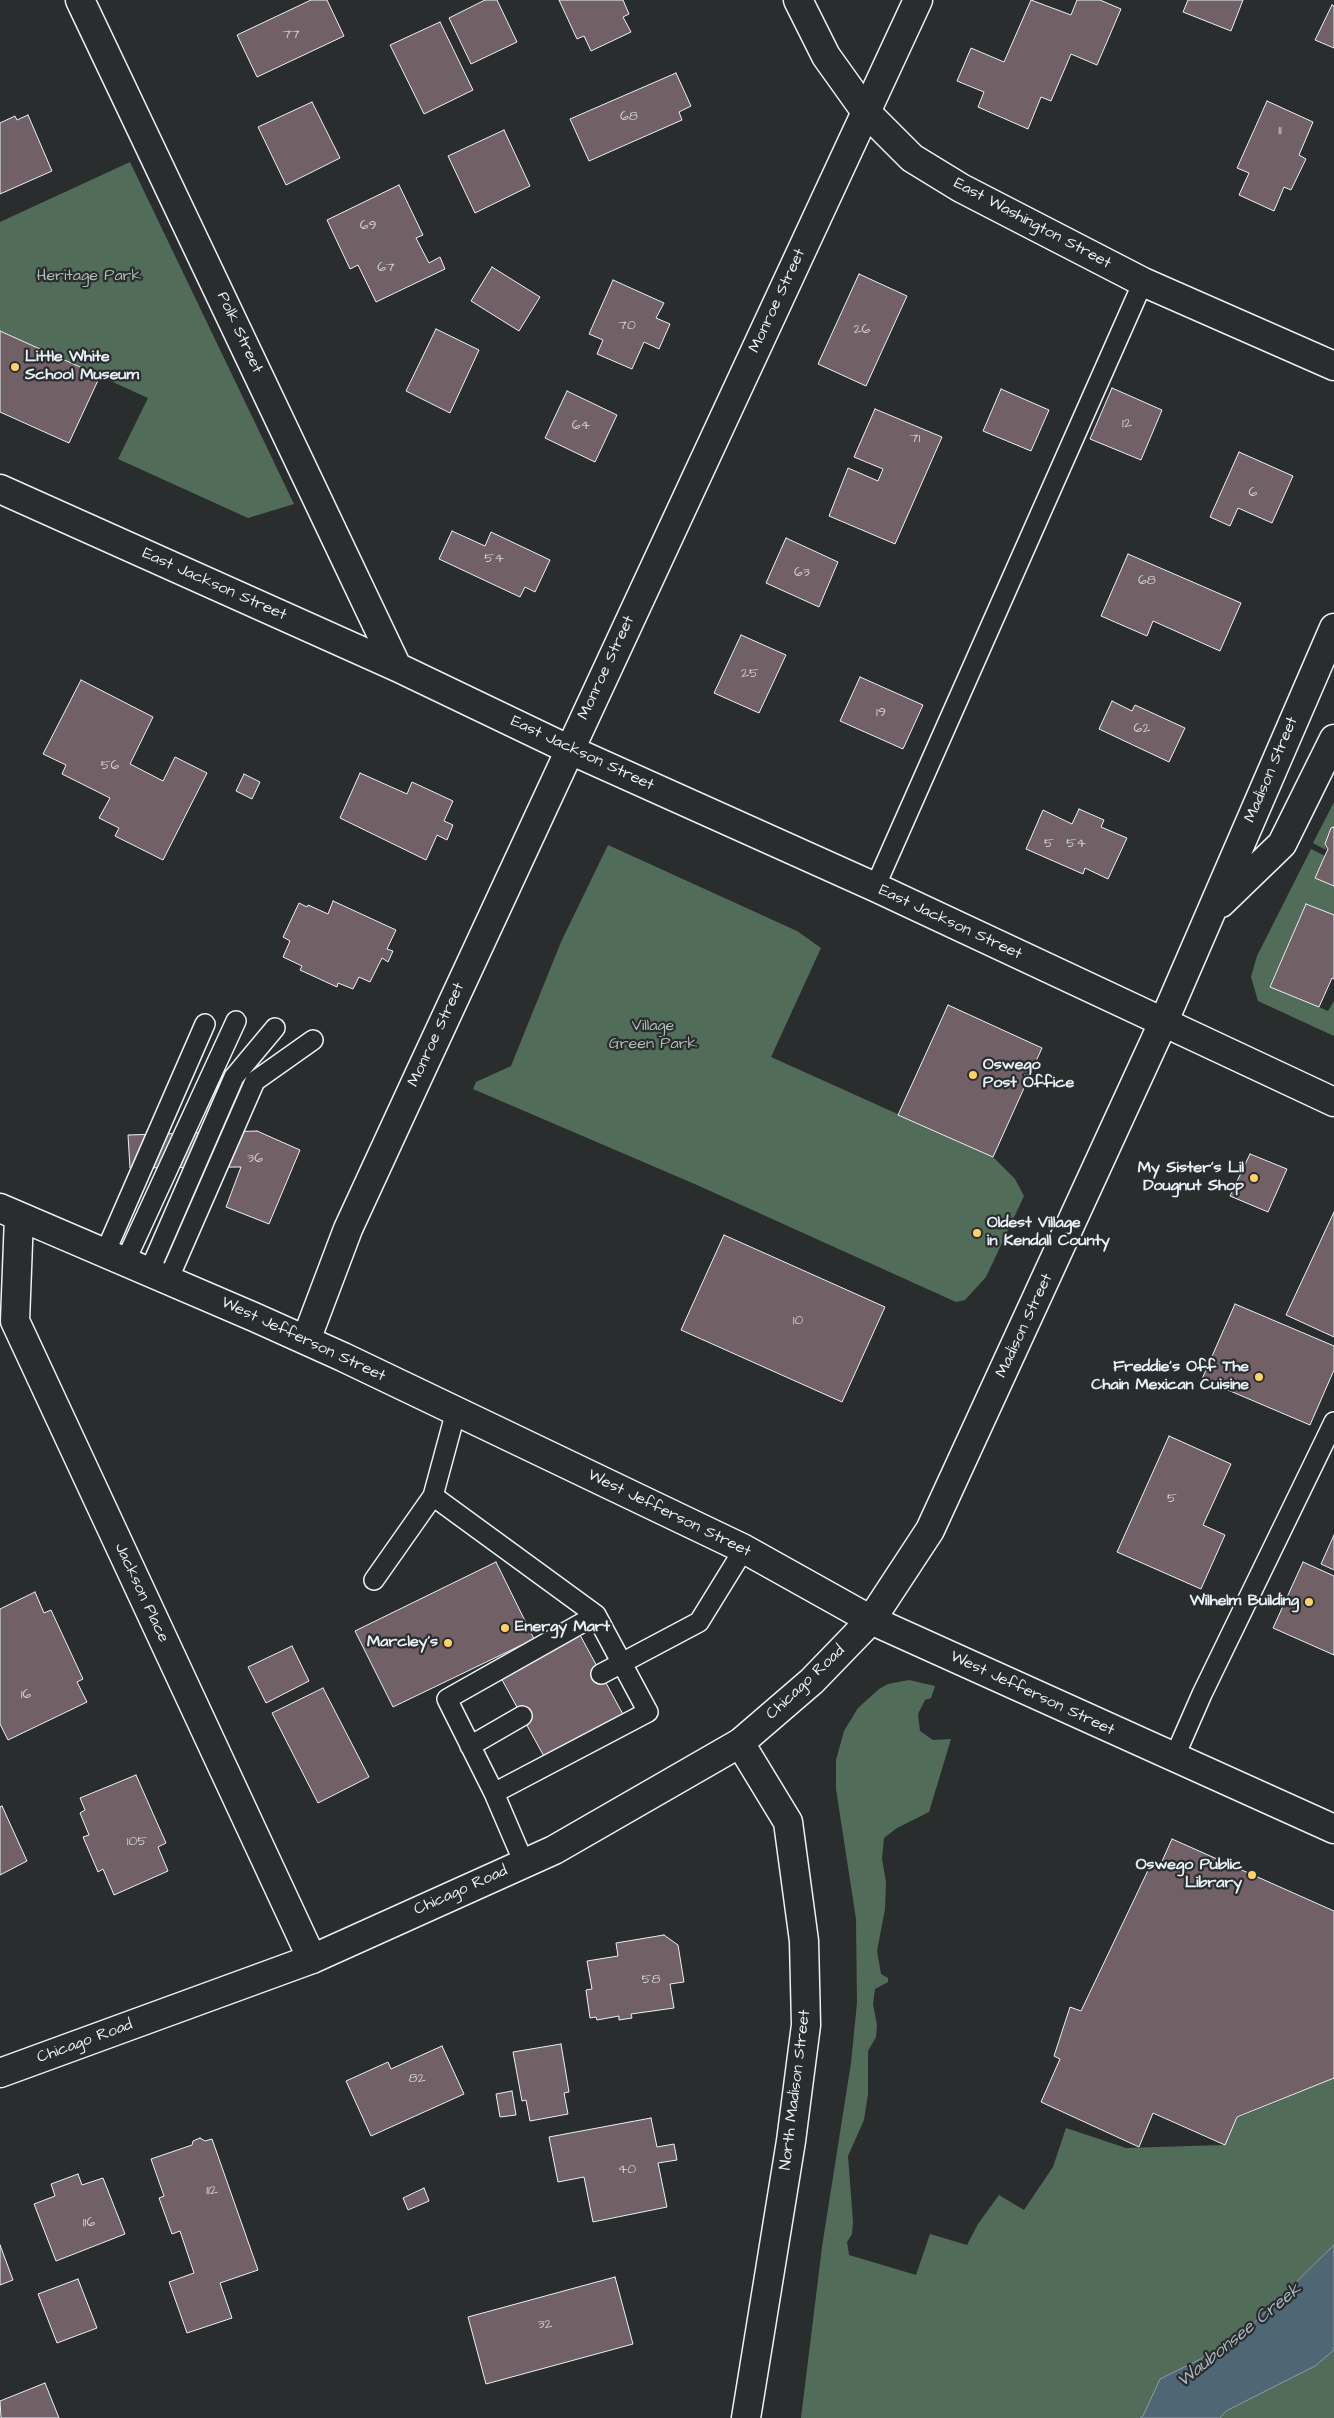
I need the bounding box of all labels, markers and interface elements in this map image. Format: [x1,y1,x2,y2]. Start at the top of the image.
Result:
house number: 77 [282,27,300,43]
house number: 68 [620,109,638,125]
house number: 11 [1278,123,1282,139]
street label: East Washington Street [950,174,1114,274]
house number: 69 [360,218,376,234]
street label: Monroe Street [746,246,810,356]
house number: 67 [377,260,395,276]
park label: Heritage Park [37,267,141,287]
street label: Polk Street [212,289,266,377]
house number: 70 [618,318,636,334]
house number: 26 [854,322,870,338]
place label: Little White School Museum [25,348,139,386]
marker: Little White School Museum [9,361,21,373]
house number: 12 [1122,416,1132,432]
house number: 64 [572,418,590,434]
house number: 71 [910,431,920,447]
house number: 6 [1249,485,1257,501]
street label: East Jackson Street [139,545,289,625]
house number: 54 [484,551,504,567]
house number: 63 [794,565,810,581]
house number: 68 [1138,573,1156,589]
street label: Monroe Street [575,613,639,723]
house number: 25 [741,666,759,682]
house number: 19 [876,705,886,721]
street label: East Jackson Street [507,712,657,796]
street label: Madison Street [1241,714,1303,826]
house number: 62 [1134,721,1150,737]
house number: 56 [101,758,119,774]
house number: 5 [1044,836,1054,852]
house number: 54 [1066,836,1086,852]
street label: East Jackson Street [875,881,1025,965]
street label: Monroe Street [405,980,469,1090]
park label: Village Green Park [609,1017,697,1055]
place label: Oswego Post Office [983,1056,1074,1094]
marker: Oswego Post Office [967,1069,979,1081]
house number: 36 [247,1151,263,1167]
place label: My Sister's Lil Dougnut Shop [1138,1159,1244,1197]
marker: My Sister's Lil Dougnut Shop [1248,1172,1260,1184]
place label: Oldest Village in Kendall County [987,1214,1110,1252]
marker: Oldest Village in Kendall County [971,1227,983,1239]
street label: Madison Street [992,1271,1058,1381]
street label: West Jefferson Street [218,1293,388,1387]
house number: 10 [793,1313,803,1329]
place label: Freddie's Off The Chain Mexican Cuisine [1091,1358,1249,1396]
marker: Freddie's Off The Chain Mexican Cuisine [1253,1371,1265,1383]
street label: West Jefferson Street [584,1466,754,1562]
house number: 5 [1167,1491,1177,1507]
street label: Jackson Place [110,1540,172,1646]
place label: Wilhelm Building [1190,1592,1299,1612]
marker: Wilhelm Building [1303,1596,1315,1608]
place label: Energy Mart [515,1618,610,1638]
marker: Energy Mart [499,1622,511,1634]
place label: Marcley's [367,1633,438,1653]
marker: Marcley's [442,1637,454,1649]
street label: Chicago Road [763,1642,849,1724]
street label: West Jefferson Street [947,1647,1117,1741]
house number: 16 [21,1687,31,1703]
house number: 105 [127,1834,147,1850]
place label: Oswego Public Library [1136,1856,1242,1894]
street label: Chicago Road [411,1862,511,1920]
marker: Oswego Public Library [1246,1869,1258,1881]
house number: 58 [642,1972,660,1988]
street label: North Madison Street [777,2009,815,2171]
street label: Chicago Road [35,2016,135,2068]
house number: 82 [408,2071,426,2087]
house number: 40 [618,2162,636,2178]
house number: 112 [206,2183,218,2199]
house number: 116 [83,2215,95,2231]
water label: Waubonsee Creek [1174,2279,1306,2393]
house number: 32 [537,2317,553,2333]

